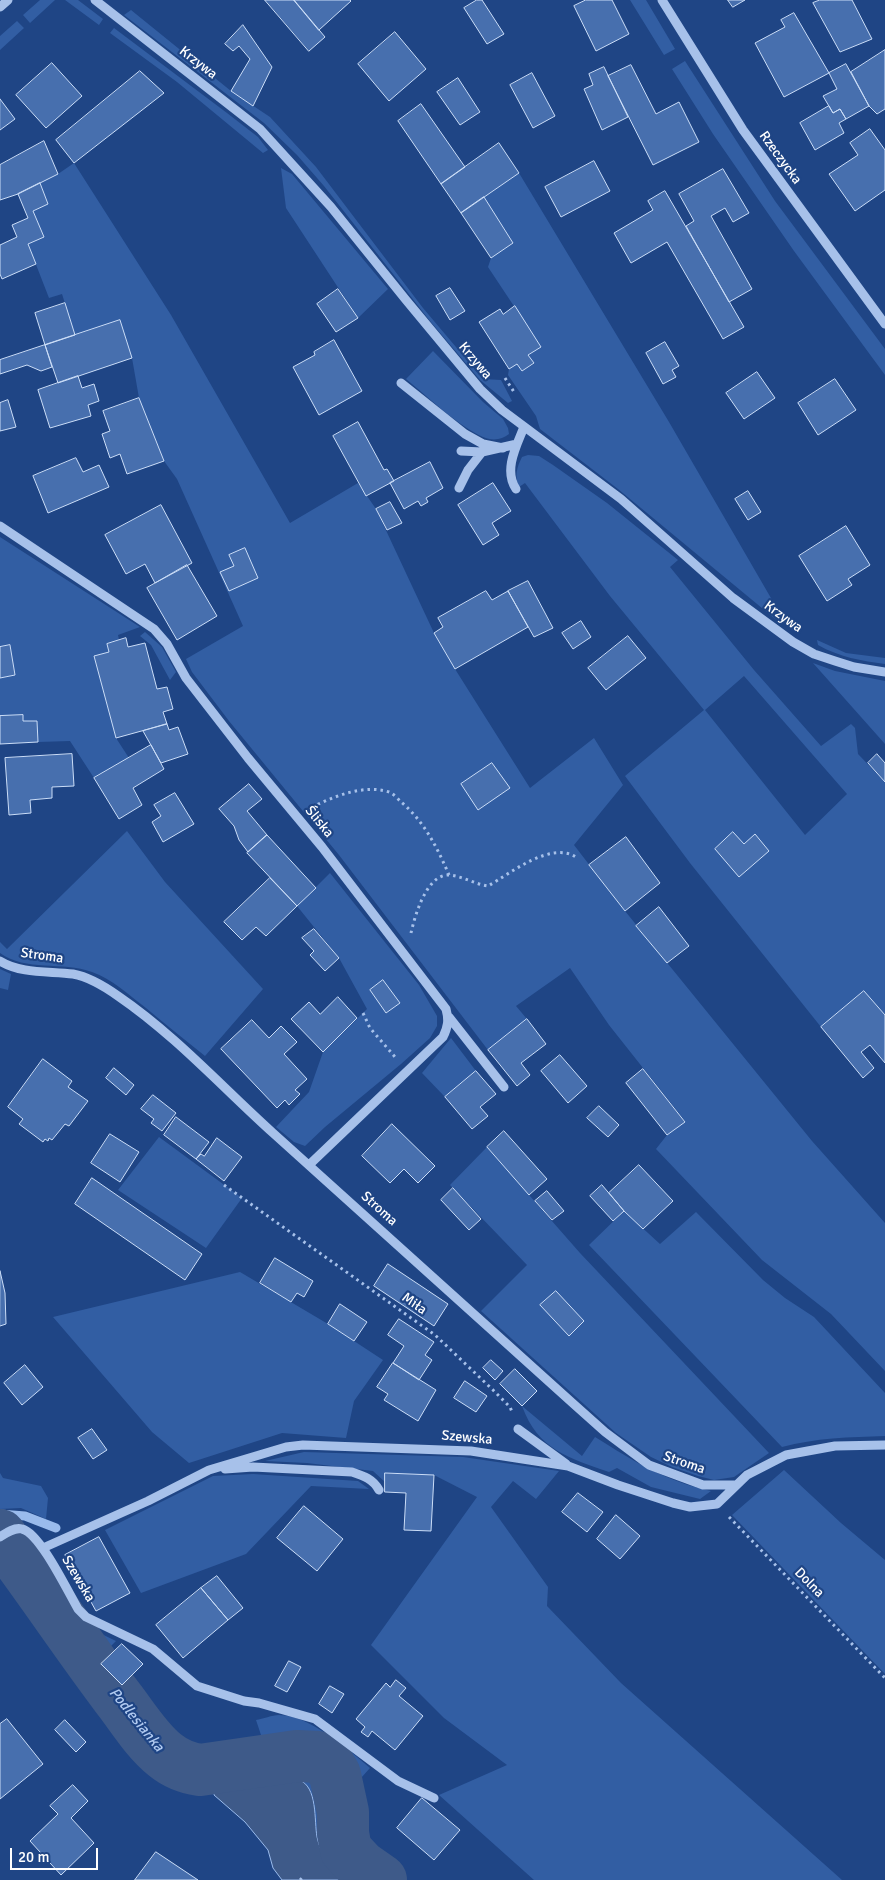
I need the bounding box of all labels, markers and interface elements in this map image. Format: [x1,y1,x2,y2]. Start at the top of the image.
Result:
street label: Krzywa [176,43,220,83]
street label: Rzeczycka [755,128,805,188]
street label: Krzywa [455,339,495,383]
street label: Krzywa [760,597,806,637]
street label: Śliska [301,803,337,841]
street label: Stroma [19,945,65,967]
street label: Stroma [357,1188,401,1230]
street label: Miła [398,1289,430,1319]
street label: Szewska [441,1427,493,1449]
street label: Stroma [661,1448,707,1478]
street label: Szewska [58,1553,98,1605]
street label: Dolna [791,1565,827,1601]
water label: Podlesianka [105,1684,167,1756]
scale bar [12,1838,100,1870]
text: 20 m [18,1848,49,1866]

